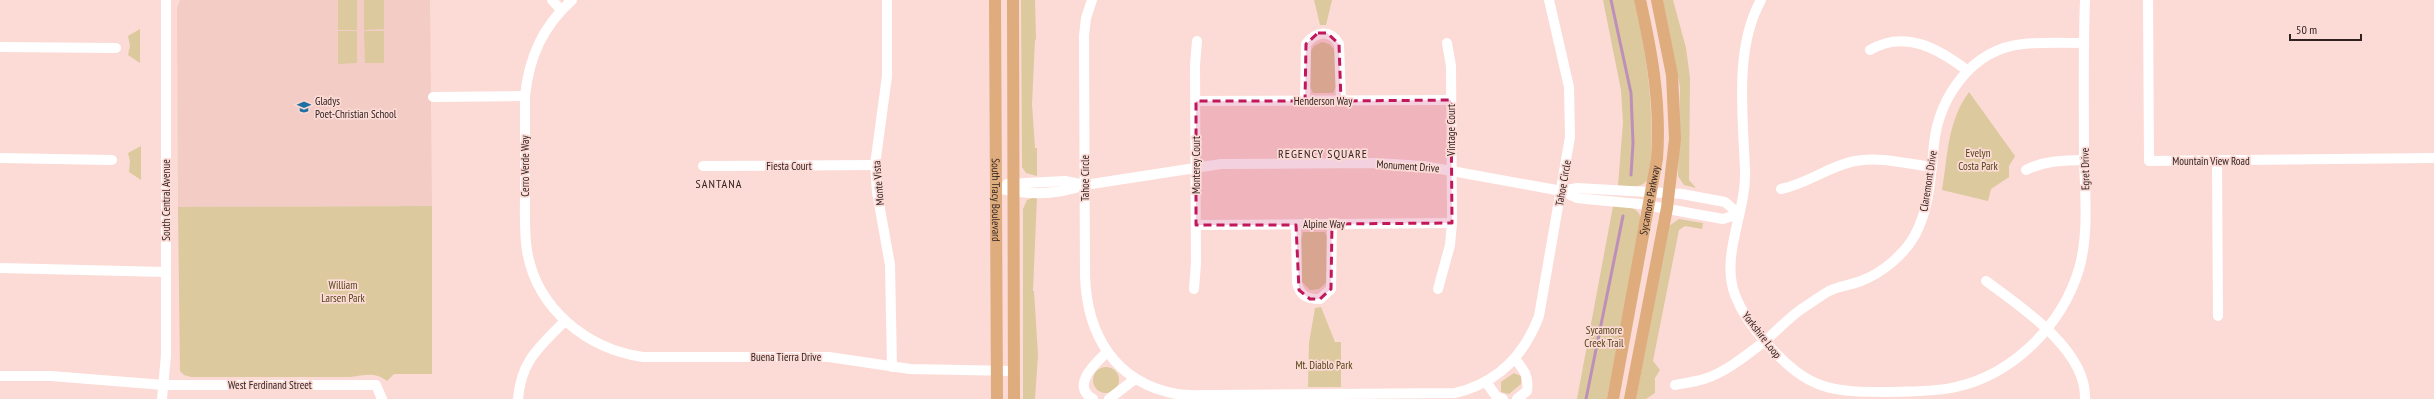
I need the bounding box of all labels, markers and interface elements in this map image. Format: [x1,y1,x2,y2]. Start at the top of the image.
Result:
scale bar [2290,16,2361,42]
text: 50 m [2296,22,2317,37]
place label: Gladys Poet-Christian School [315,94,397,121]
street label: Henderson Way [1294,94,1353,108]
school or university icon: Gladys Poet-Christian School [296,99,312,115]
street label: Vintage Court [1444,104,1458,157]
street label: Cerro Verde Way [518,135,532,197]
street label: Monterey Court [1189,136,1203,194]
district label: REGENCY SQUARE [1278,146,1368,161]
park label: Evelyn Costa Park [1958,146,1998,173]
street label: Egret Drive [2078,147,2092,190]
street label: Claremont Drive [1916,149,1940,213]
street label: Tahoe Circle [1078,154,1092,201]
street label: Mountain View Road [2172,154,2250,168]
street label: Monument Drive [1376,157,1440,175]
street label: South Tracy Boulevard [989,158,1003,242]
street label: South Central Avenue [159,159,173,241]
street label: Fiesta Court [766,159,812,173]
street label: Tahoe Circle [1552,159,1574,207]
street label: Monte Vista [869,160,887,206]
street label: Sycamore Parkway [1636,164,1663,236]
district label: SANTANA [696,176,742,191]
street label: Alpine Way [1303,217,1346,231]
park label: William Larsen Park [321,278,366,305]
street label: Yorkshire Loop [1739,309,1785,361]
park label: Sycamore Creek Trail [1584,323,1624,350]
street label: Buena Tierra Drive [751,350,822,364]
park label: Mt. Diablo Park [1296,358,1353,372]
street label: West Ferdinand Street [228,378,312,392]

